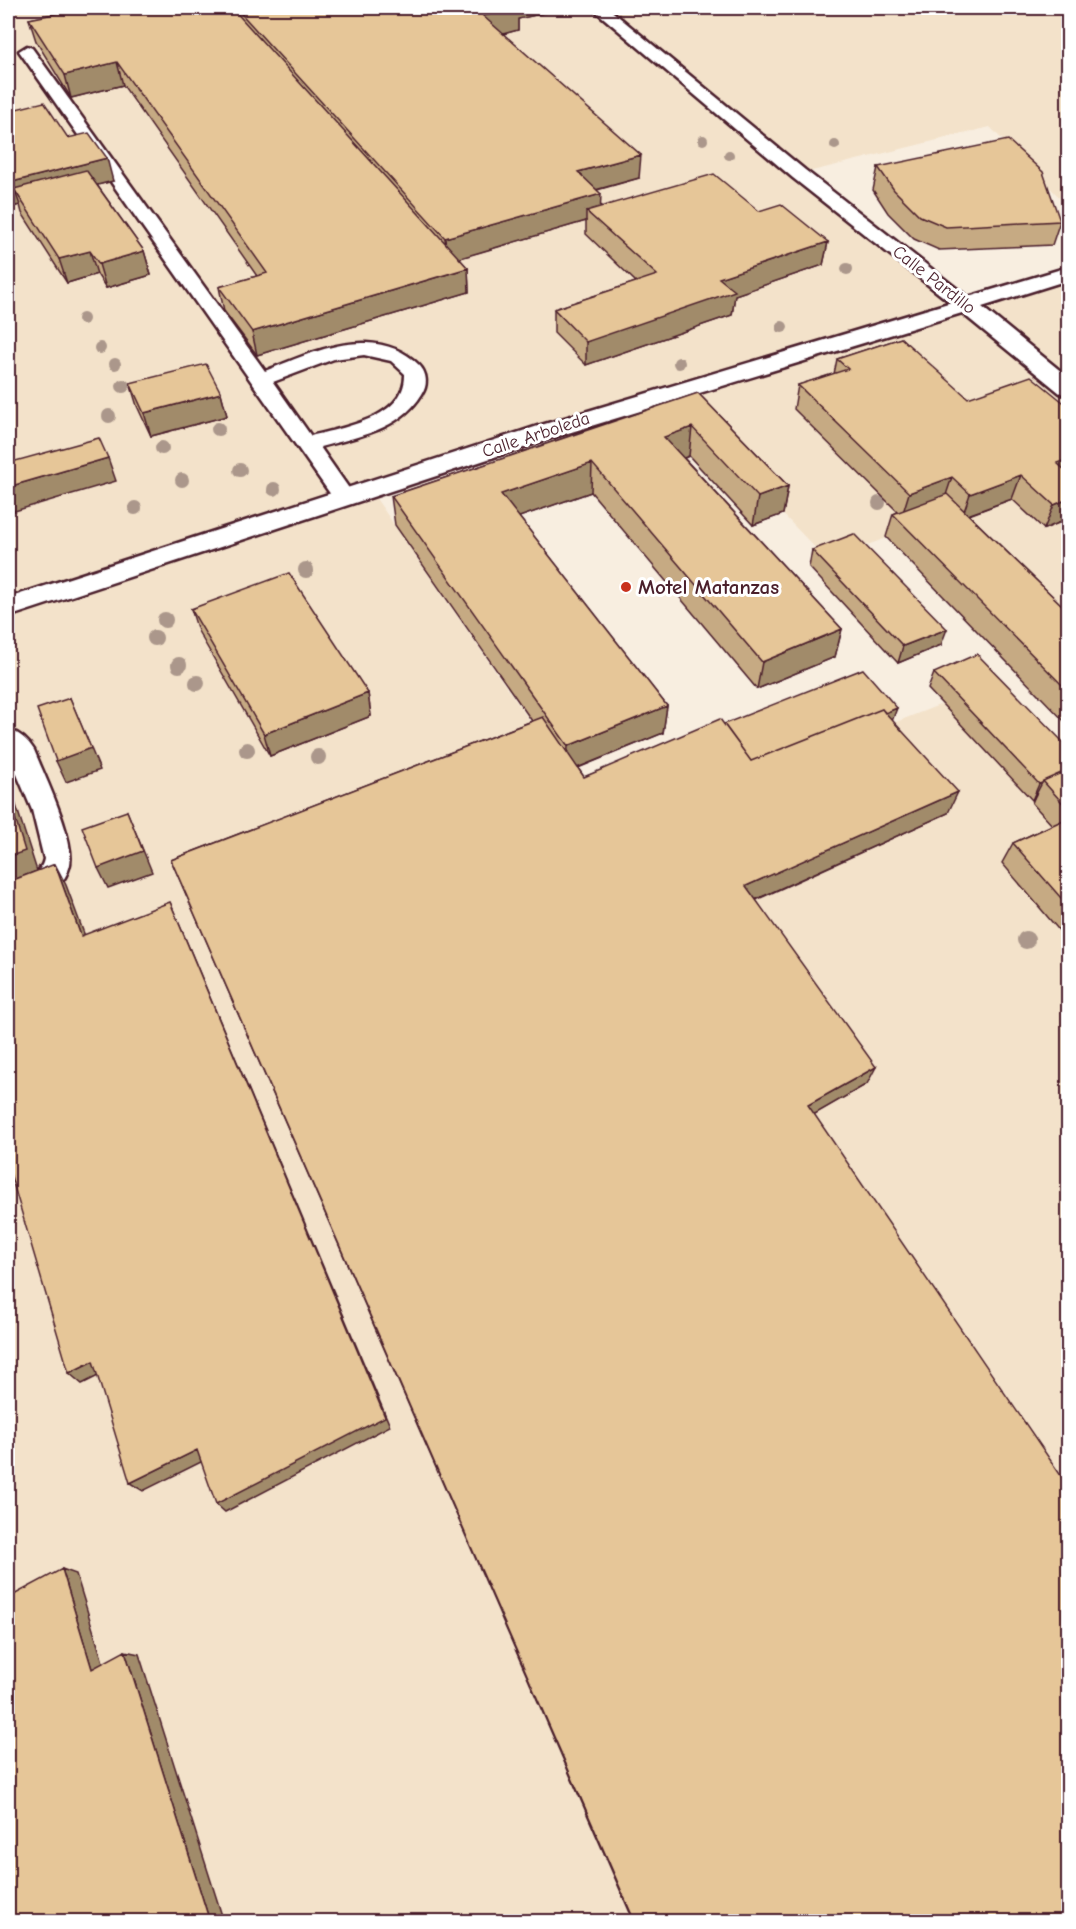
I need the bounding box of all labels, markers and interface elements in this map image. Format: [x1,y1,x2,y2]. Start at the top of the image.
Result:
street label: Calle Pardillo [888,241,980,319]
street label: Calle Arboleda [480,408,592,462]
place label: Motel Matanzas [638,575,779,599]
marker: Motel Matanzas [619,580,633,594]

